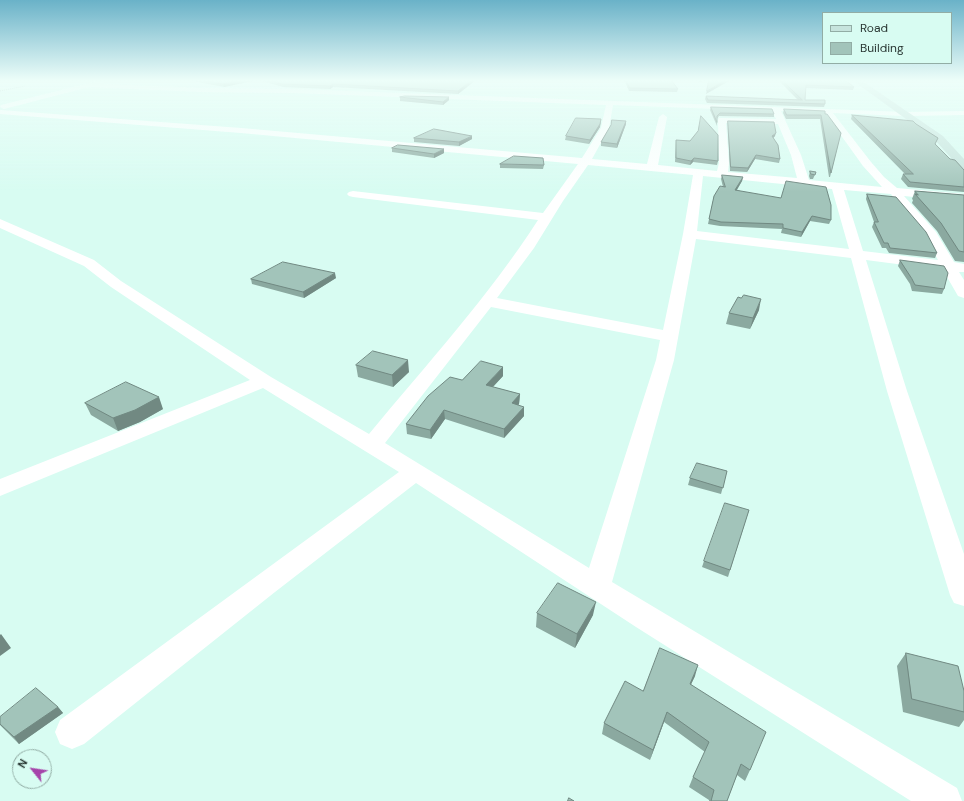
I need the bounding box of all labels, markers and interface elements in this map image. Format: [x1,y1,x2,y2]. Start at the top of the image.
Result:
legend [822,12,952,64]
text: Road [860,20,888,36]
text: Building [860,40,904,56]
north arrow [12,749,52,789]
text: N [14,757,31,770]

